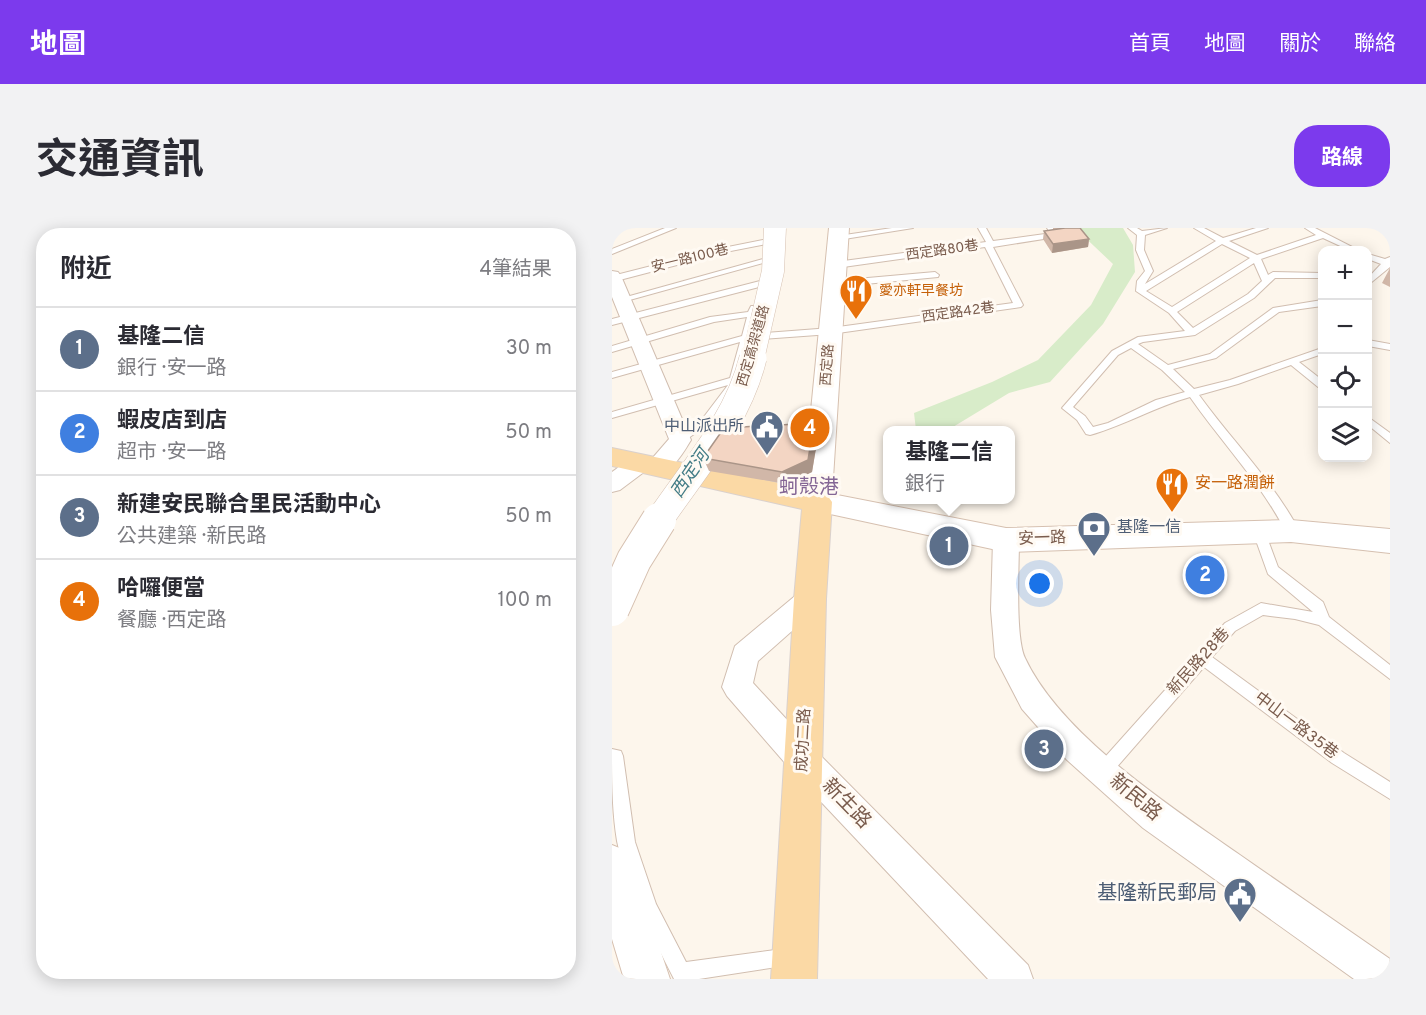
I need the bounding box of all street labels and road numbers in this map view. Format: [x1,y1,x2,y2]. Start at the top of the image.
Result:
street label: 西定路80巷 [904,237,980,265]
street label: 安一路100巷 [650,241,730,277]
street label: 西定路42巷 [921,299,995,327]
street label: 西定高架道路 [734,303,774,389]
street label: 西定路 [818,343,838,387]
street label: 安一路 [1018,528,1066,550]
street label: 新民路28巷 [1164,624,1234,700]
street label: 中山一路35巷 [1250,688,1342,764]
street label: 成功二路 [792,708,816,772]
street label: 新民路 [1104,769,1166,827]
street label: 新生路 [816,773,876,835]

